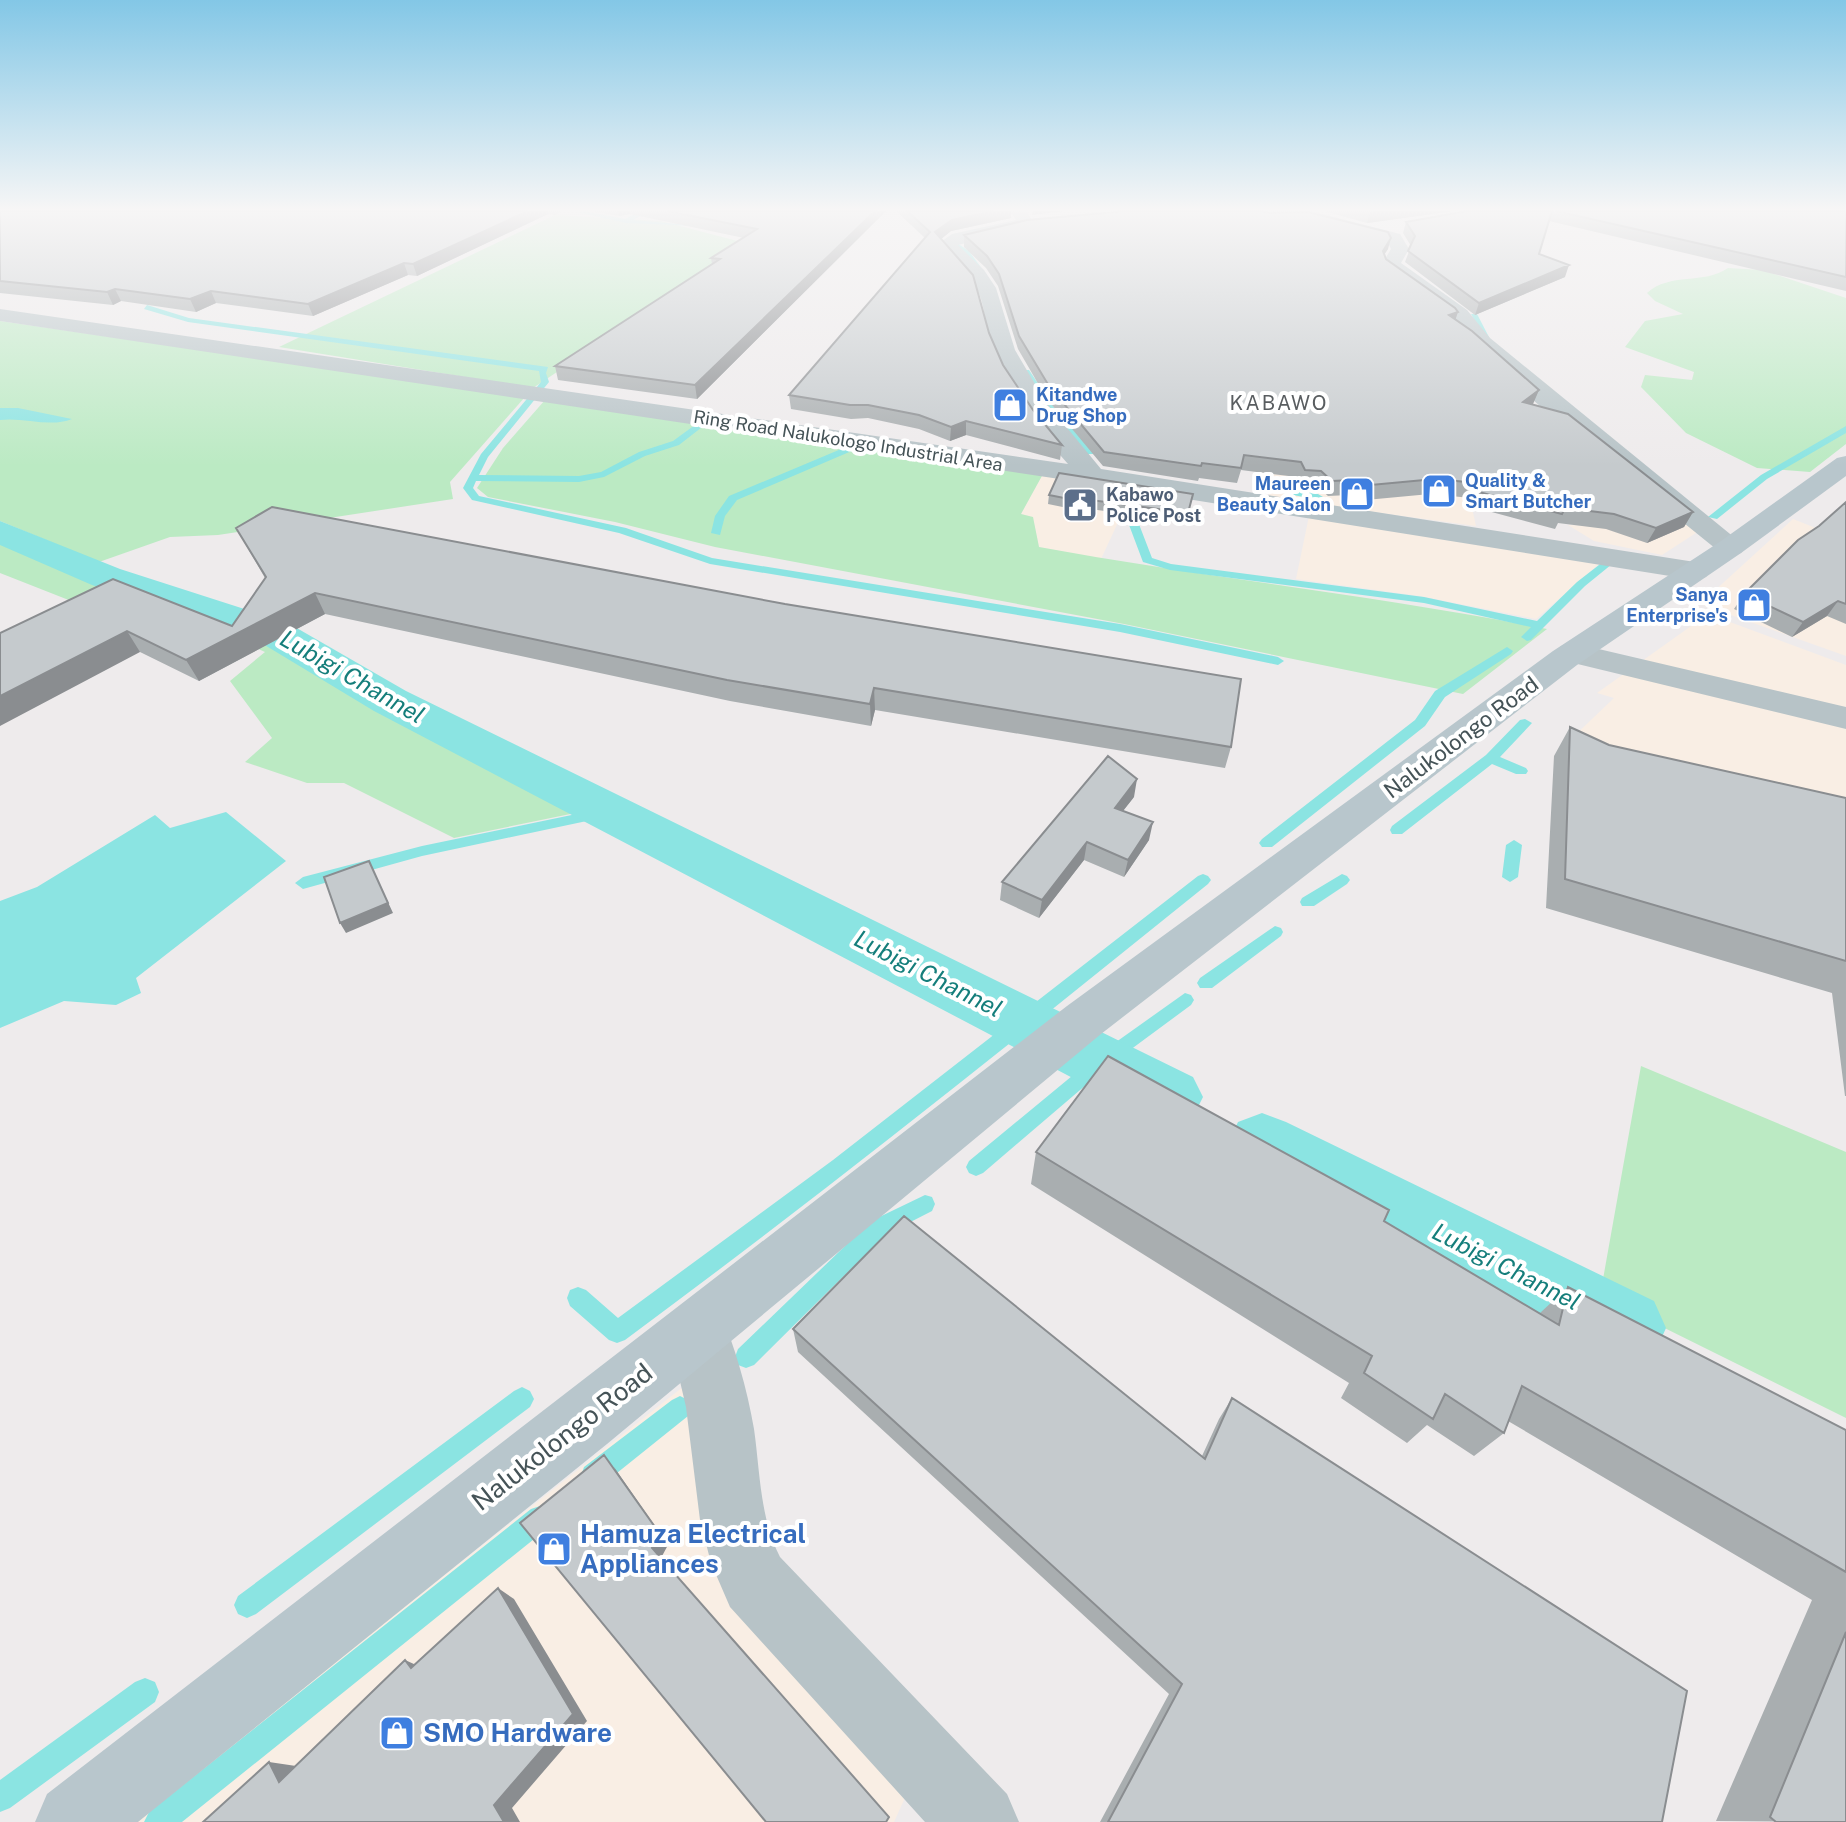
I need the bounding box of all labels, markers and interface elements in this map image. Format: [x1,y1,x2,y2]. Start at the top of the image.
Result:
place label: Kitandwe Drug Shop [1036,384,1127,426]
shop icon: Kitandwe Drug Shop [991,386,1029,424]
district label: KABAWO [1230,391,1328,415]
street label: Ring Road Nalukologo Industrial Area [692,406,1004,475]
place label: Quality & Smart Butcher [1465,470,1592,512]
shop icon: Quality & Smart Butcher [1420,472,1458,510]
place label: Maureen Beauty Salon [1217,473,1331,515]
shop icon: Maureen Beauty Salon [1338,475,1376,513]
place label: Kabawo Police Post [1106,484,1201,526]
public building icon: Kabawo Police Post [1061,486,1099,524]
place label: Sanya Enterprise's [1626,584,1728,626]
shop icon: Sanya Enterprise's [1735,586,1773,624]
water label: Lubigi Channel [275,624,430,729]
street label: Nalukolongo Road [1379,670,1543,804]
water label: Lubigi Channel [850,924,1007,1022]
water label: Lubigi Channel [1428,1217,1585,1315]
street label: Nalukolongo Road [465,1357,658,1517]
place label: Hamuza Electrical Appliances [580,1518,806,1579]
shop icon: Hamuza Electrical Appliances [535,1530,573,1568]
shop icon: SMO Hardware [378,1714,416,1752]
place label: SMO Hardware [423,1717,612,1748]

